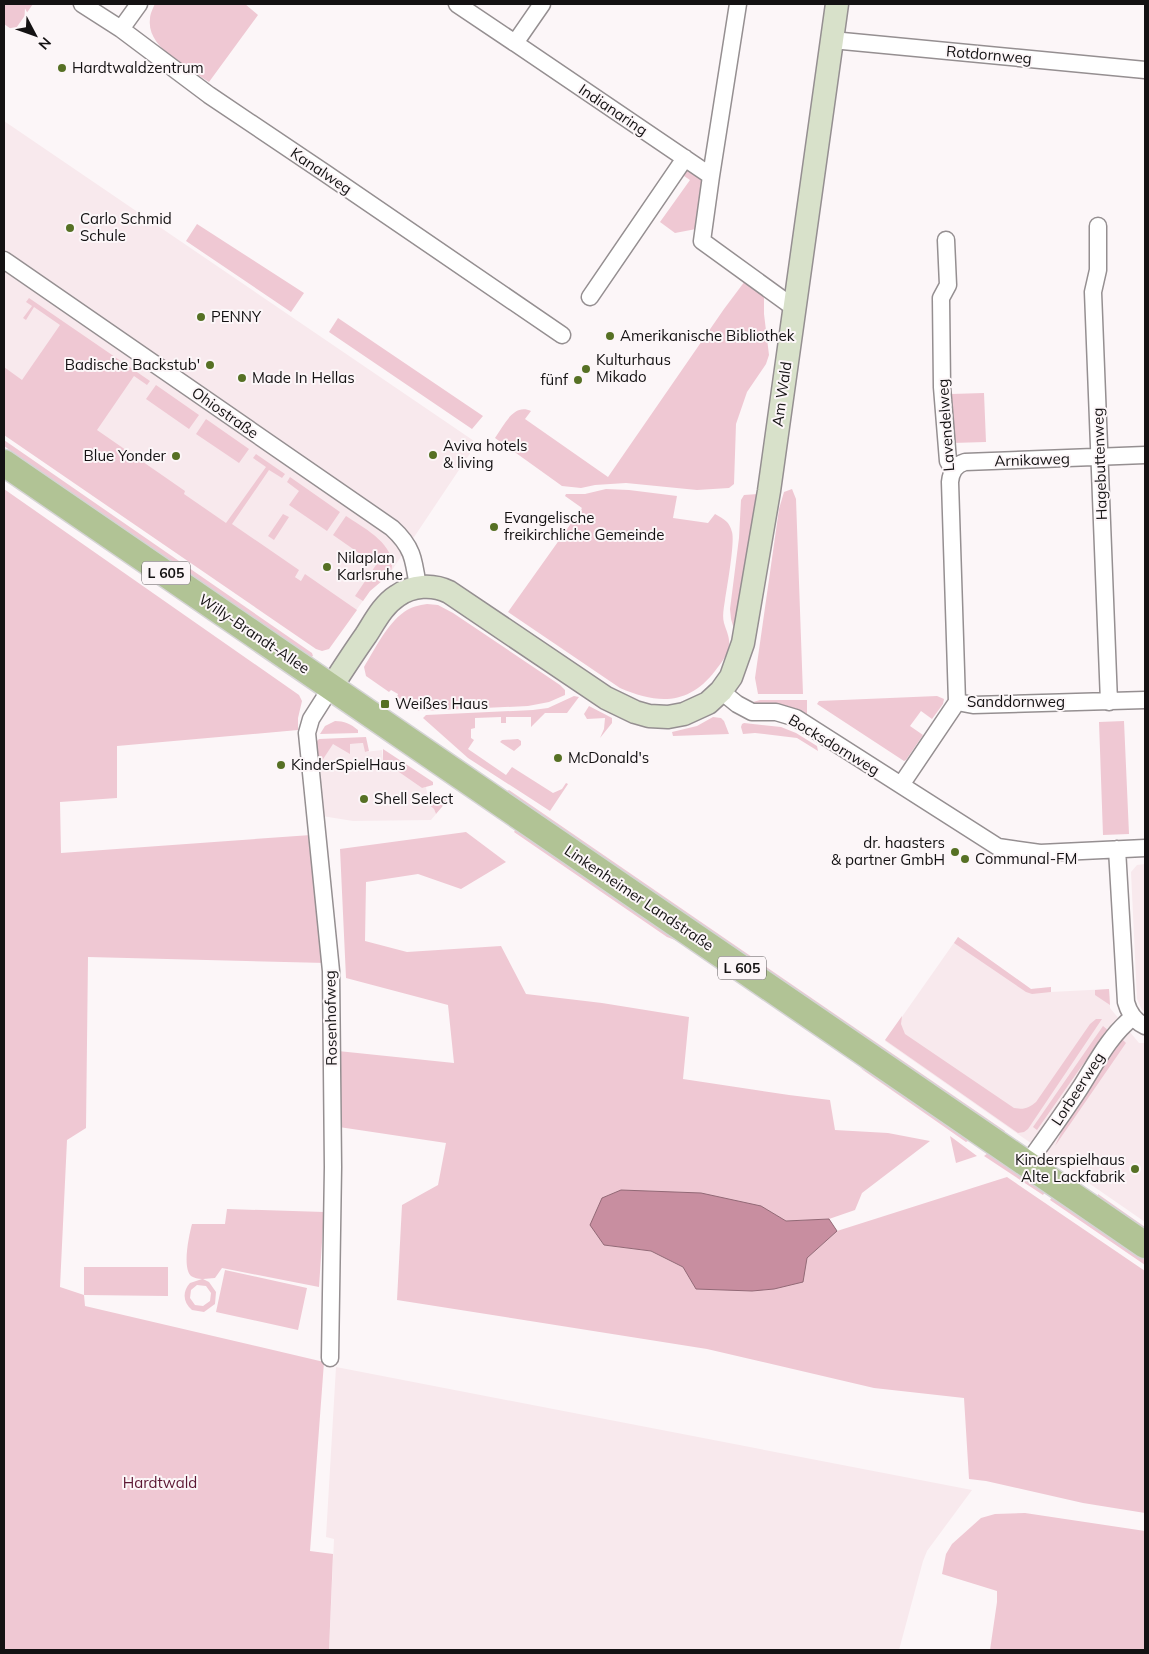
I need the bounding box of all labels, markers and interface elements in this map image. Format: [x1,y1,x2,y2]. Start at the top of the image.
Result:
north arrow [10,10,60,60]
text: N [35,34,55,53]
street label: Rotdornweg [946,41,1033,68]
place label: Hardtwaldzentrum [72,58,204,77]
marker: Hardtwaldzentrum [56,62,68,74]
street label: Indianaring [575,80,651,140]
street label: Kanalweg [287,143,356,198]
place label: Carlo Schmid Schule [80,209,172,245]
marker: Carlo Schmid Schule [64,222,76,234]
place label: PENNY [211,307,262,326]
marker: PENNY [195,311,207,323]
place label: Amerikanische Bibliothek [620,326,795,345]
marker: Amerikanische Bibliothek [604,330,616,342]
place label: Kulturhaus Mikado [596,350,671,386]
place label: Badische Backstub' [65,355,200,374]
marker: Badische Backstub' [204,359,216,371]
street label: Am Wald [768,360,795,428]
marker: Kulturhaus Mikado [580,363,592,375]
place label: Made In Hellas [252,368,355,387]
place label: fünf [540,370,569,389]
marker: Made In Hellas [236,372,248,384]
marker: fünf [572,374,584,386]
street label: Lavendelweg [933,378,958,472]
street label: Ohiostraße [188,383,262,443]
street label: Hagebuttenweg [1088,407,1111,521]
place label: Aviva hotels & living [443,436,528,472]
place label: Blue Yonder [84,446,167,465]
marker: Aviva hotels & living [427,449,439,461]
street label: Arnikaweg [994,449,1070,470]
marker: Blue Yonder [170,450,182,462]
place label: Evangelische freikirchliche Gemeinde [504,508,664,544]
marker: Evangelische freikirchliche Gemeinde [488,521,500,533]
place label: Nilaplan Karlsruhe [337,548,403,584]
marker: Nilaplan Karlsruhe [321,561,333,573]
road number: L 605 [142,562,190,584]
street label: Willy-Brandt-Allee [195,589,313,678]
street label: Sanddornweg [967,692,1065,711]
place label: Weißes Haus [395,694,488,713]
marker: Weißes Haus [379,698,391,710]
street label: Bocksdornweg [785,710,883,779]
place label: McDonald's [568,748,649,767]
marker: McDonald's [552,752,564,764]
place label: KinderSpielHaus [291,755,406,774]
marker: KinderSpielHaus [275,759,287,771]
place label: Shell Select [374,789,453,808]
marker: Shell Select [358,793,370,805]
place label: dr. haasters & partner GmbH [831,833,945,869]
street label: Linkenheimer Landstraße [561,841,717,955]
marker: dr. haasters & partner GmbH [949,846,961,858]
place label: Communal-FM [975,849,1077,868]
marker: Communal-FM [959,853,971,865]
road number: L 605 [718,956,766,980]
street label: Rosenhofweg [320,970,341,1066]
street label: Lorbeerweg [1047,1049,1108,1129]
place label: Kinderspielhaus Alte Lackfabrik [1015,1150,1125,1186]
marker: Kinderspielhaus Alte Lackfabrik [1129,1163,1141,1175]
park label: Hardtwald [123,1473,197,1492]

